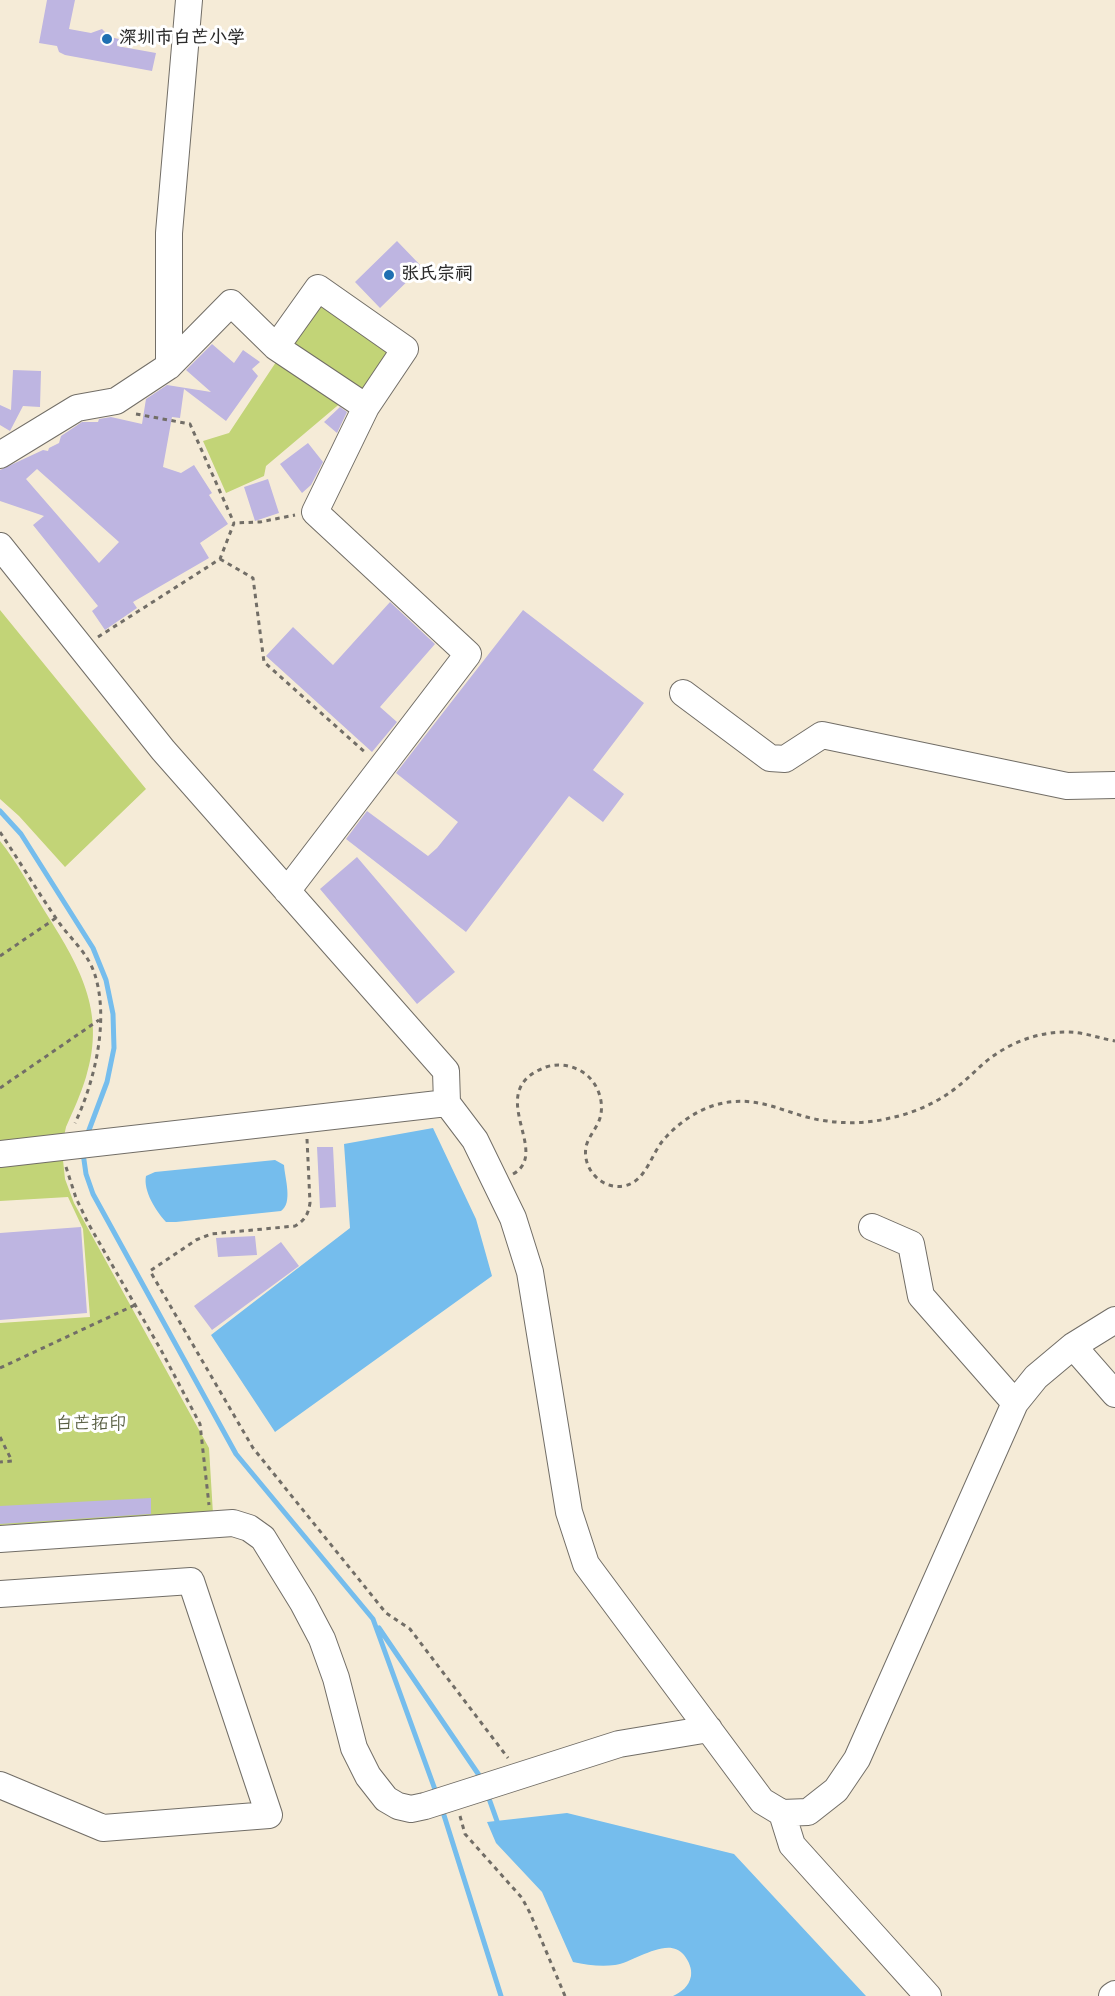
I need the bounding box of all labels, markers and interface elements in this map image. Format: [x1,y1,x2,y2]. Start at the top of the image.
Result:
place label: 深圳市白芒小学 [119,28,245,50]
marker: 深圳市白芒小学 [100,32,114,46]
place label: 张氏宗祠 [401,264,473,286]
marker: 张氏宗祠 [382,268,396,282]
park label: 白芒拓印 [55,1414,127,1436]

